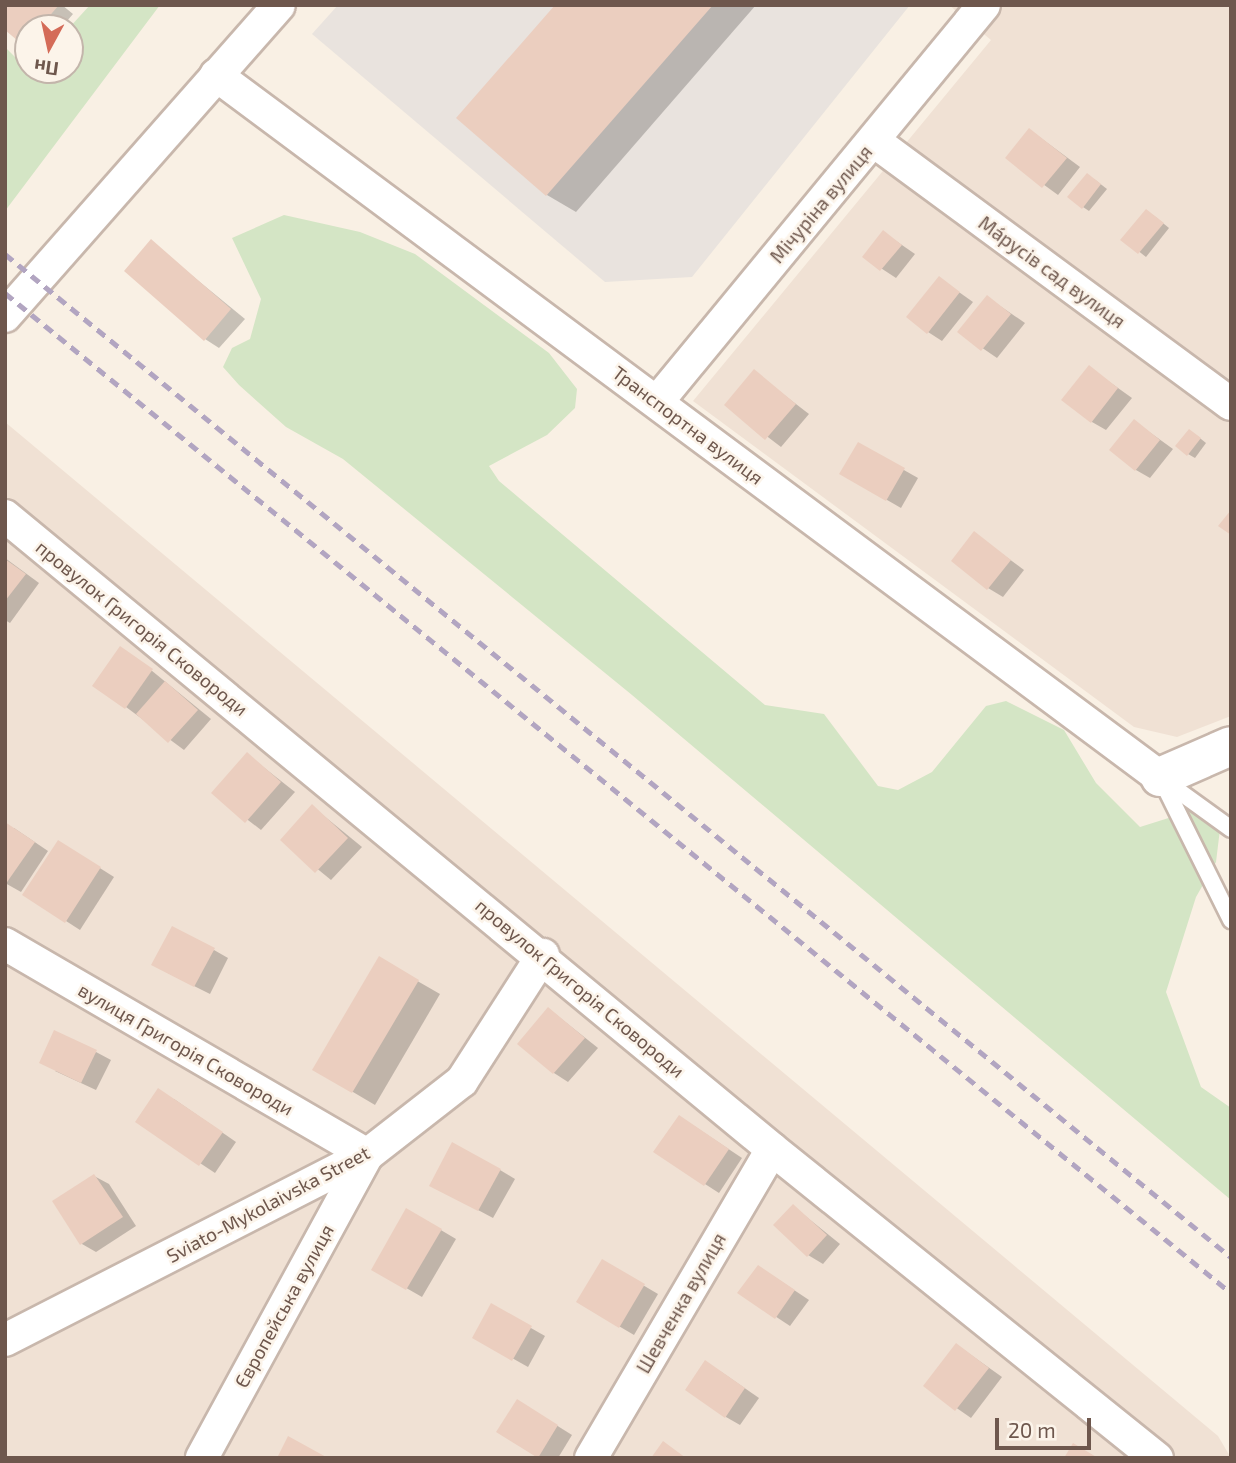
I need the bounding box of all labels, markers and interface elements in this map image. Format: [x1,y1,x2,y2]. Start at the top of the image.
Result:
north arrow [14,14,84,84]
text: Пн [32,55,60,81]
street label: Мічуріна вулиця [765,141,877,267]
street label: Мáрусів сад вулиця [974,211,1130,333]
street label: Транспортна вулиця [608,361,768,489]
street label: провулок Григорія Сковороди [32,536,252,720]
street label: провулок Григорія Сковороди [471,894,689,1082]
street label: вулиця Григорія Сковороди [74,978,298,1120]
street label: Sviato-Mykolaivska Street [163,1141,373,1267]
street label: Європейська вулиця [230,1220,338,1392]
street label: Шевченка вулиця [632,1229,730,1377]
scale bar [998,1404,1094,1448]
text: 20 m [1008,1417,1056,1442]

